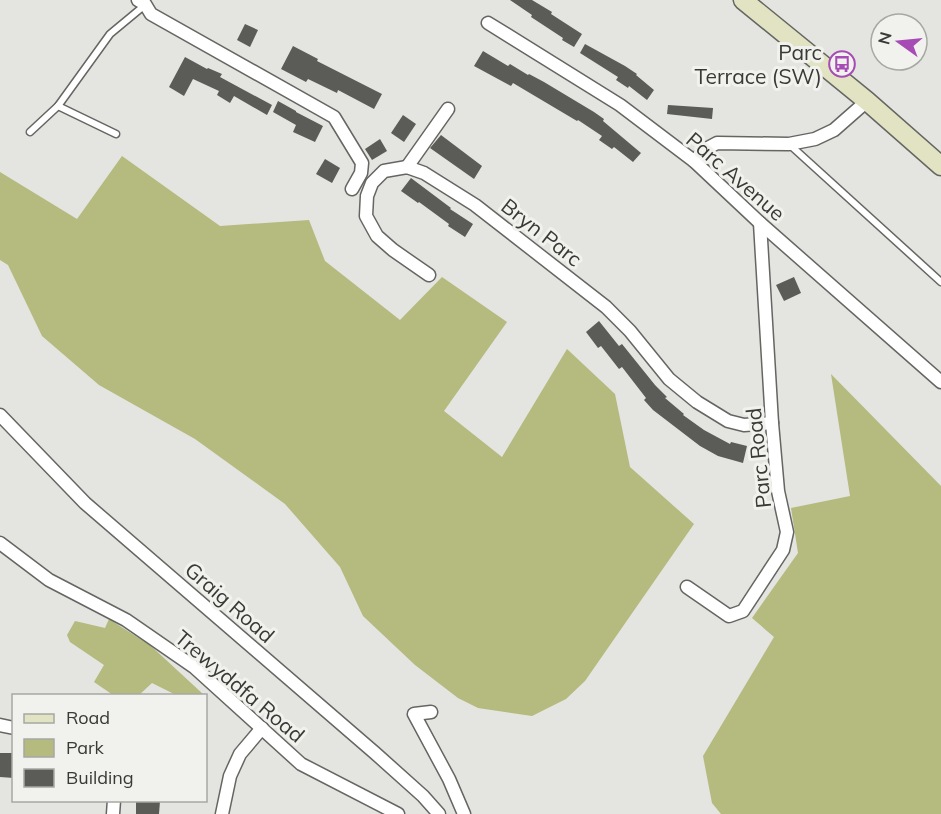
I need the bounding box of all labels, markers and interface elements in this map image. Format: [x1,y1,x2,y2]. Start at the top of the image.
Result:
north arrow [869,12,929,72]
text: N [873,30,896,47]
place label: Parc Terrace (SW) [694,39,822,89]
bus stop icon: Parc Terrace (SW) [827,49,857,79]
street label: Parc Avenue [681,126,791,226]
street label: Bryn Parc [497,192,587,272]
street label: Parc Road [740,407,776,509]
street label: Graig Road [180,556,280,648]
street label: Trewyddfa Road [170,624,310,748]
legend [12,694,207,802]
text: Road [66,706,110,729]
text: Park [66,736,105,759]
text: Building [66,766,134,789]

